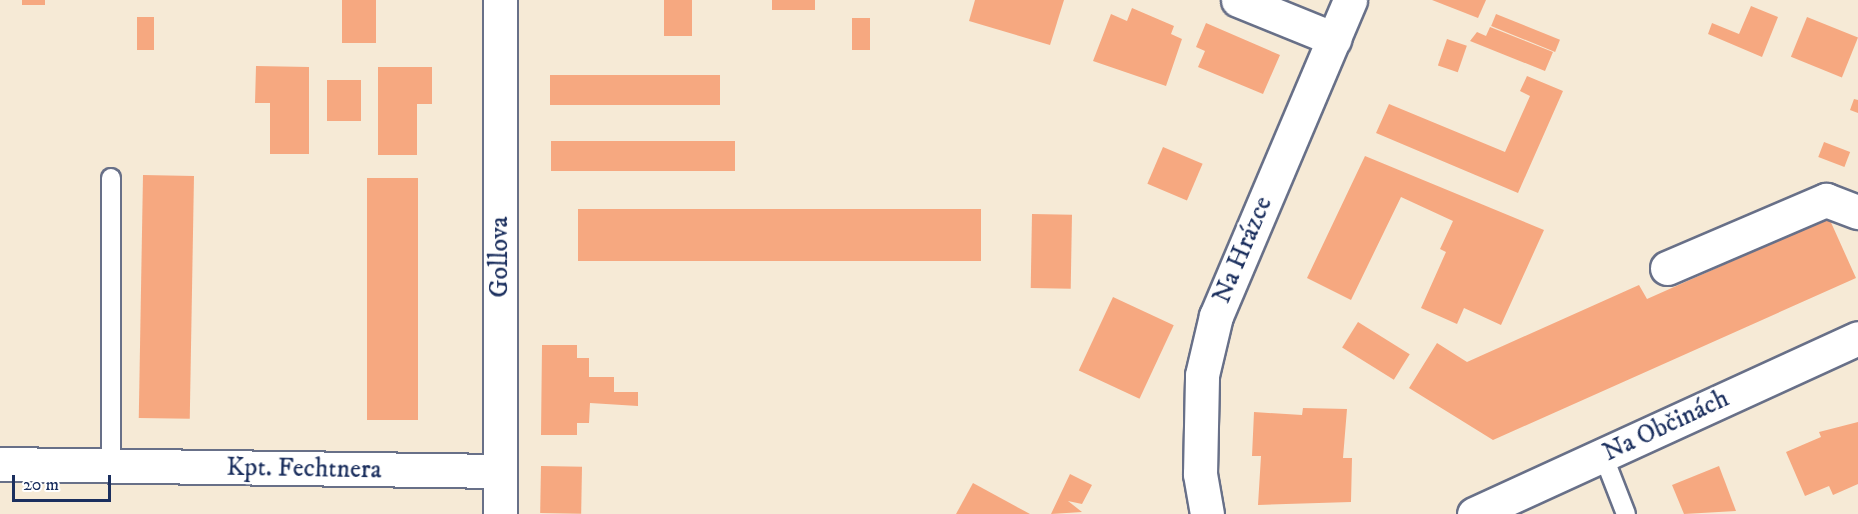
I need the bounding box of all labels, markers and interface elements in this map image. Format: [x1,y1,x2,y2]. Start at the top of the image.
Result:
street label: Na Hrázce [1207,192,1279,308]
street label: Gollova [484,216,516,298]
street label: Na Občinách [1598,383,1734,469]
street label: Kpt. Fechtnera [226,452,382,486]
scale bar [15,463,114,501]
text: 20 m [23,474,59,496]

